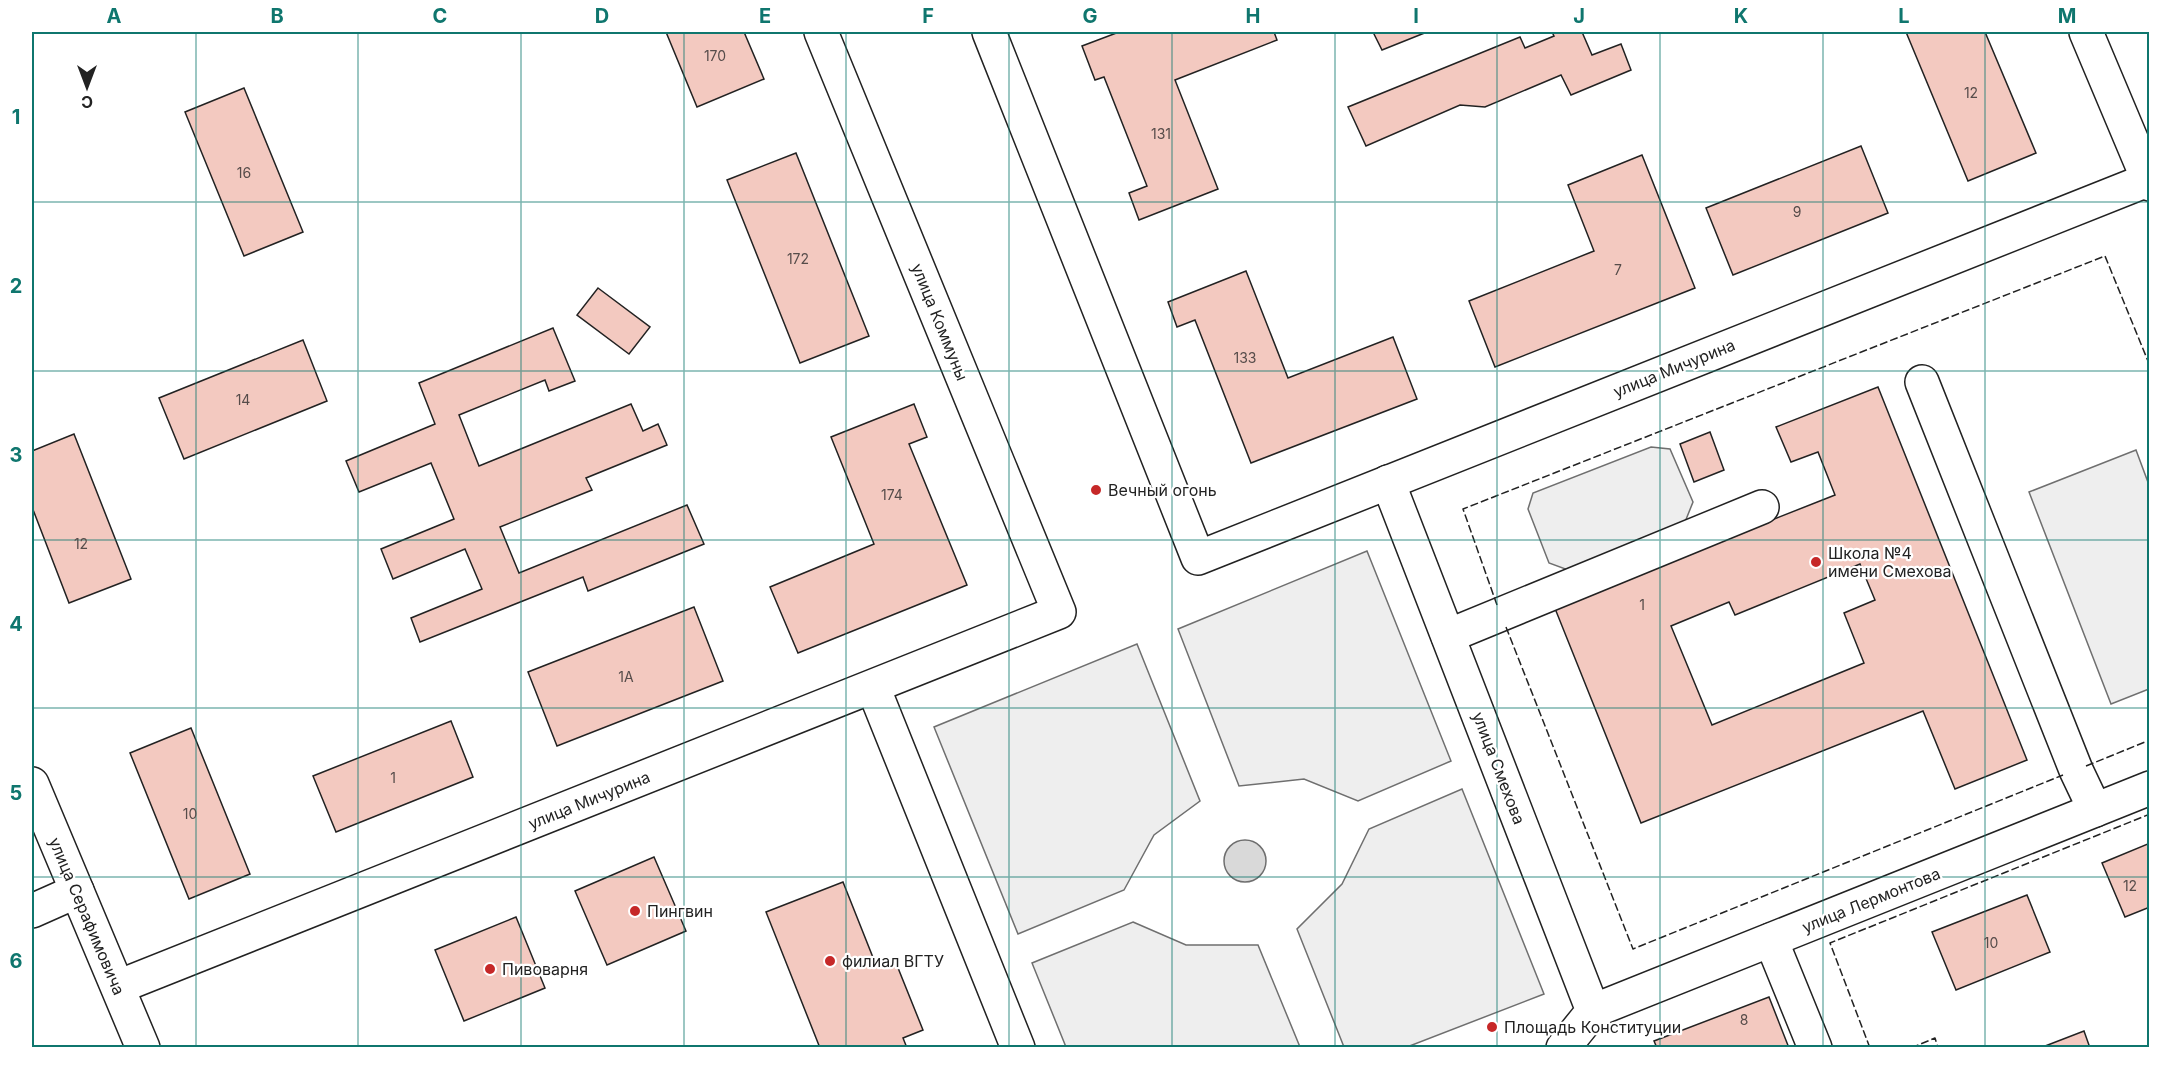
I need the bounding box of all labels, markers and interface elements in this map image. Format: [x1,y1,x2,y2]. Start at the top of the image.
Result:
text: A [107,4,122,28]
text: B [270,4,284,28]
text: C [433,4,447,28]
text: D [595,4,609,28]
text: E [759,4,771,28]
text: F [922,4,934,28]
text: G [1082,4,1098,28]
text: H [1246,4,1260,28]
text: I [1413,4,1419,28]
text: J [1573,4,1585,28]
text: K [1734,4,1748,28]
text: L [1898,4,1910,28]
text: M [2058,4,2076,28]
house number: 170 [704,47,726,64]
north arrow [57,57,117,117]
house number: 12 [1964,84,1978,101]
text: С [81,92,93,112]
text: 1 [12,105,20,129]
house number: 131 [1151,125,1171,142]
house number: 16 [237,164,251,181]
house number: 9 [1793,203,1801,220]
house number: 172 [787,250,809,267]
street label: улица Коммуны [907,261,973,383]
house number: 7 [1614,261,1622,278]
text: 2 [10,274,22,298]
street label: улица Мичурина [1610,334,1738,402]
house number: 133 [1234,349,1257,366]
house number: 14 [236,391,250,408]
text: 3 [10,443,22,467]
place label: Вечный огонь [1108,480,1217,500]
marker: Вечный огонь [1089,483,1103,497]
house number: 174 [881,486,903,503]
house number: 12 [74,535,88,552]
place label: Школа №4 имени Смехова [1828,543,1952,581]
marker: Школа №4 имени Смехова [1809,555,1823,569]
house number: 1 [1639,596,1645,613]
text: 4 [9,612,23,636]
house number: 1А [618,668,634,685]
street label: улица Смехова [1468,709,1530,827]
street label: улица Мичурина [525,766,653,834]
house number: 1 [390,769,396,786]
text: 5 [10,781,22,805]
house number: 10 [183,805,197,822]
street label: улица Серафимовича [45,834,129,998]
street label: улица Лермонтова [1799,863,1943,937]
house number: 12 [2123,877,2137,894]
place label: Пингвин [647,901,713,921]
marker: Пингвин [628,904,642,918]
house number: 10 [1984,934,1998,951]
text: 6 [10,949,23,973]
place label: филиал ВГТУ [842,951,944,971]
marker: филиал ВГТУ [823,954,837,968]
place label: Пивоварня [502,959,588,979]
marker: Пивоварня [483,962,497,976]
house number: 8 [1740,1011,1748,1028]
place label: Площадь Конституции [1504,1017,1681,1037]
marker: Площадь Конституции [1485,1020,1499,1034]

